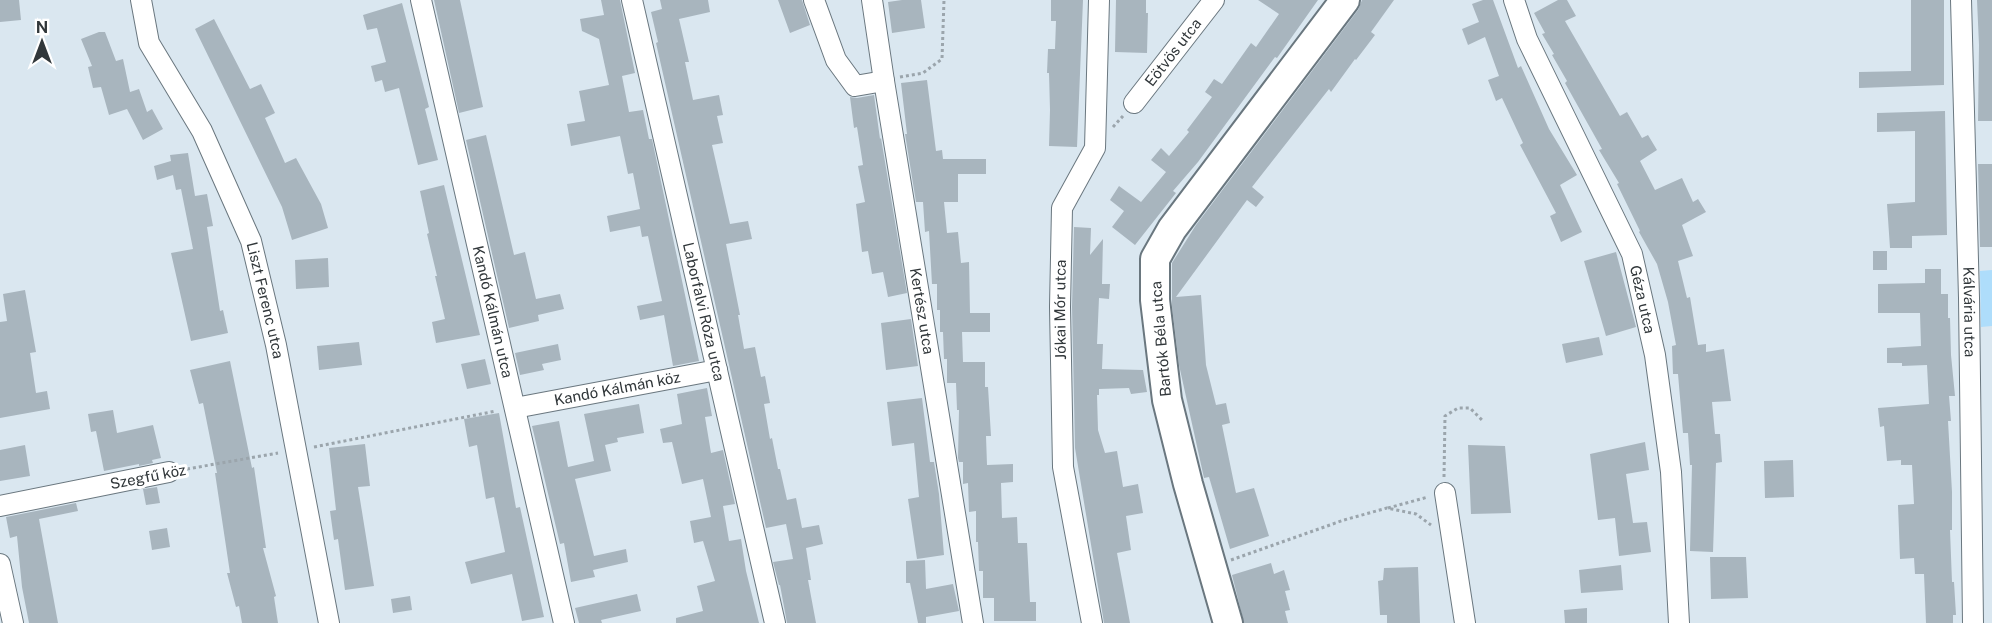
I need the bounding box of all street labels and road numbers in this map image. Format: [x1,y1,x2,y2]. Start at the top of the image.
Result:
street label: Eötvös utca [1141,15,1204,89]
street label: Liszt Ferenc utca [244,240,287,360]
street label: Laborfalvi Róza utca [680,241,728,383]
street label: Kandó Kálmán utca [470,244,516,380]
street label: Jókai Mór utca [1051,259,1069,360]
street label: Géza utca [1627,264,1659,335]
street label: Kálvária utca [1960,266,1979,357]
street label: Kertész utca [907,267,938,355]
street label: Bartók Béla utca [1147,281,1174,398]
street label: Kandó Kálmán köz [553,368,682,408]
street label: Szegfű köz [109,461,187,492]

